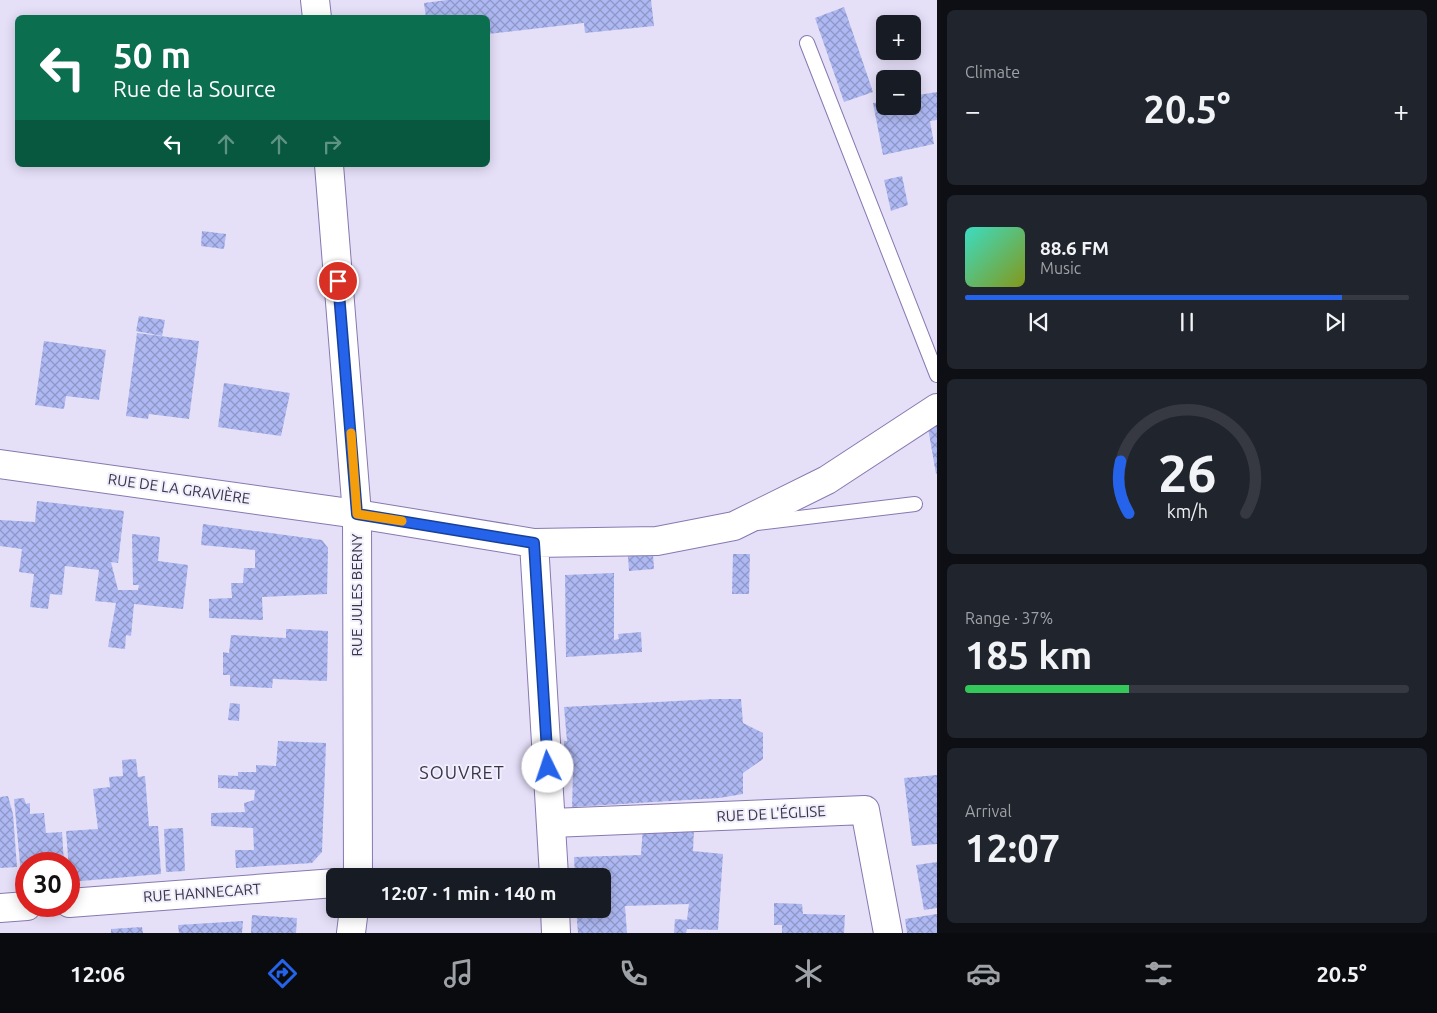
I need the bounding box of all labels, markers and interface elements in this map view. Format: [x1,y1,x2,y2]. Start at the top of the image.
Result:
map controls [876,15,921,115]
button: + [876,15,921,60]
icon: left [30,35,95,100]
text: 50 m [113,35,191,75]
text: Climate [965,63,1020,81]
button: − [876,70,921,115]
text: Rue de la Source [113,76,276,101]
text: 20.5° [1143,88,1231,130]
text: − [965,95,981,126]
text: + [1393,95,1409,126]
icon: left [159,130,187,158]
icon: ahead [212,130,240,158]
icon: ahead [265,130,293,158]
icon: right [318,130,346,158]
text: 88.6 FM [1040,237,1109,259]
text: Music [1040,259,1081,277]
pin [317,260,359,302]
icon: arrive [324,267,352,295]
icon: previous [1025,308,1053,336]
icon: pause [1173,308,1201,336]
icon: next [1321,308,1349,336]
text: 26 [1158,444,1216,502]
street label: RUE DE LA GRAVIÈRE [107,470,251,507]
text: km/h [1166,501,1208,521]
street label: RUE JULES BERNY [348,533,365,657]
text: Range · 37% [965,609,1053,627]
text: 185 km [965,634,1092,676]
position arrow [521,740,573,792]
district label: SOUVRET [419,762,505,782]
street label: RUE DE L'ÉGLISE [716,802,826,825]
text: Arrival [965,802,1012,820]
text: 12:07 [965,827,1060,869]
speed limit sign: 30 [15,852,80,917]
street label: RUE HANNECART [142,880,262,905]
text: 12:07 · 1 min · 140 m [381,882,556,904]
icon: directions [265,956,300,991]
icon: music [441,956,476,991]
icon: phone [616,956,651,991]
icon: climate [791,956,826,991]
icon: car [966,956,1001,991]
icon: filters [1141,956,1176,991]
text: 12:06 [70,961,125,986]
text: 20.5° [1316,961,1367,986]

